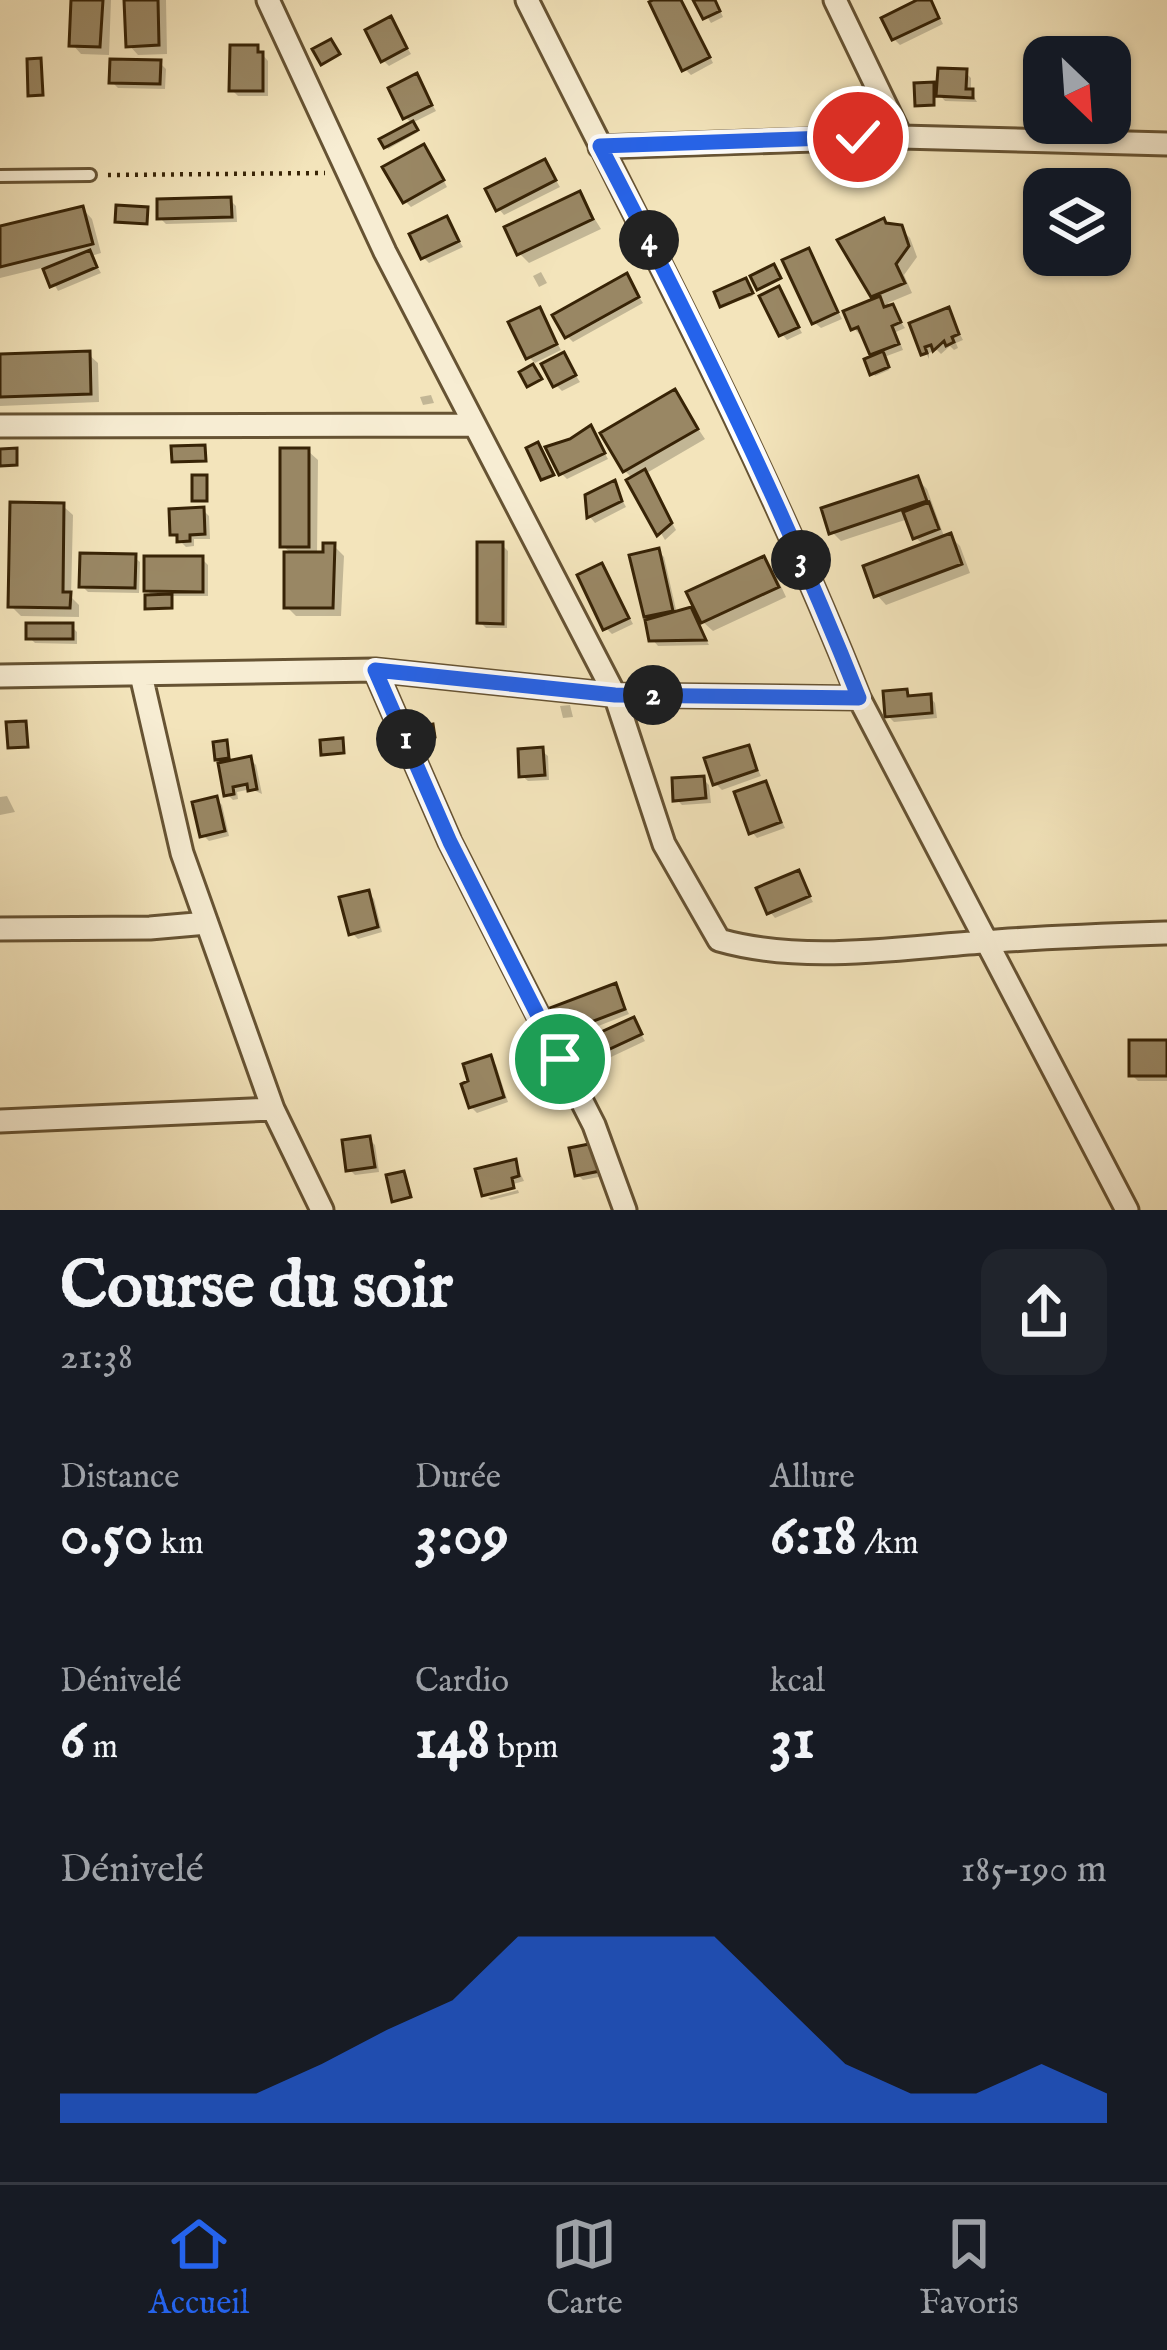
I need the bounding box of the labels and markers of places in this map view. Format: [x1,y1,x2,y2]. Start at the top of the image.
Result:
pin [807,86,909,188]
pin: 4 [619,210,679,270]
pin: 3 [771,530,831,590]
pin: 2 [623,665,683,725]
pin: 1 [376,709,436,769]
pin [509,1008,611,1110]

